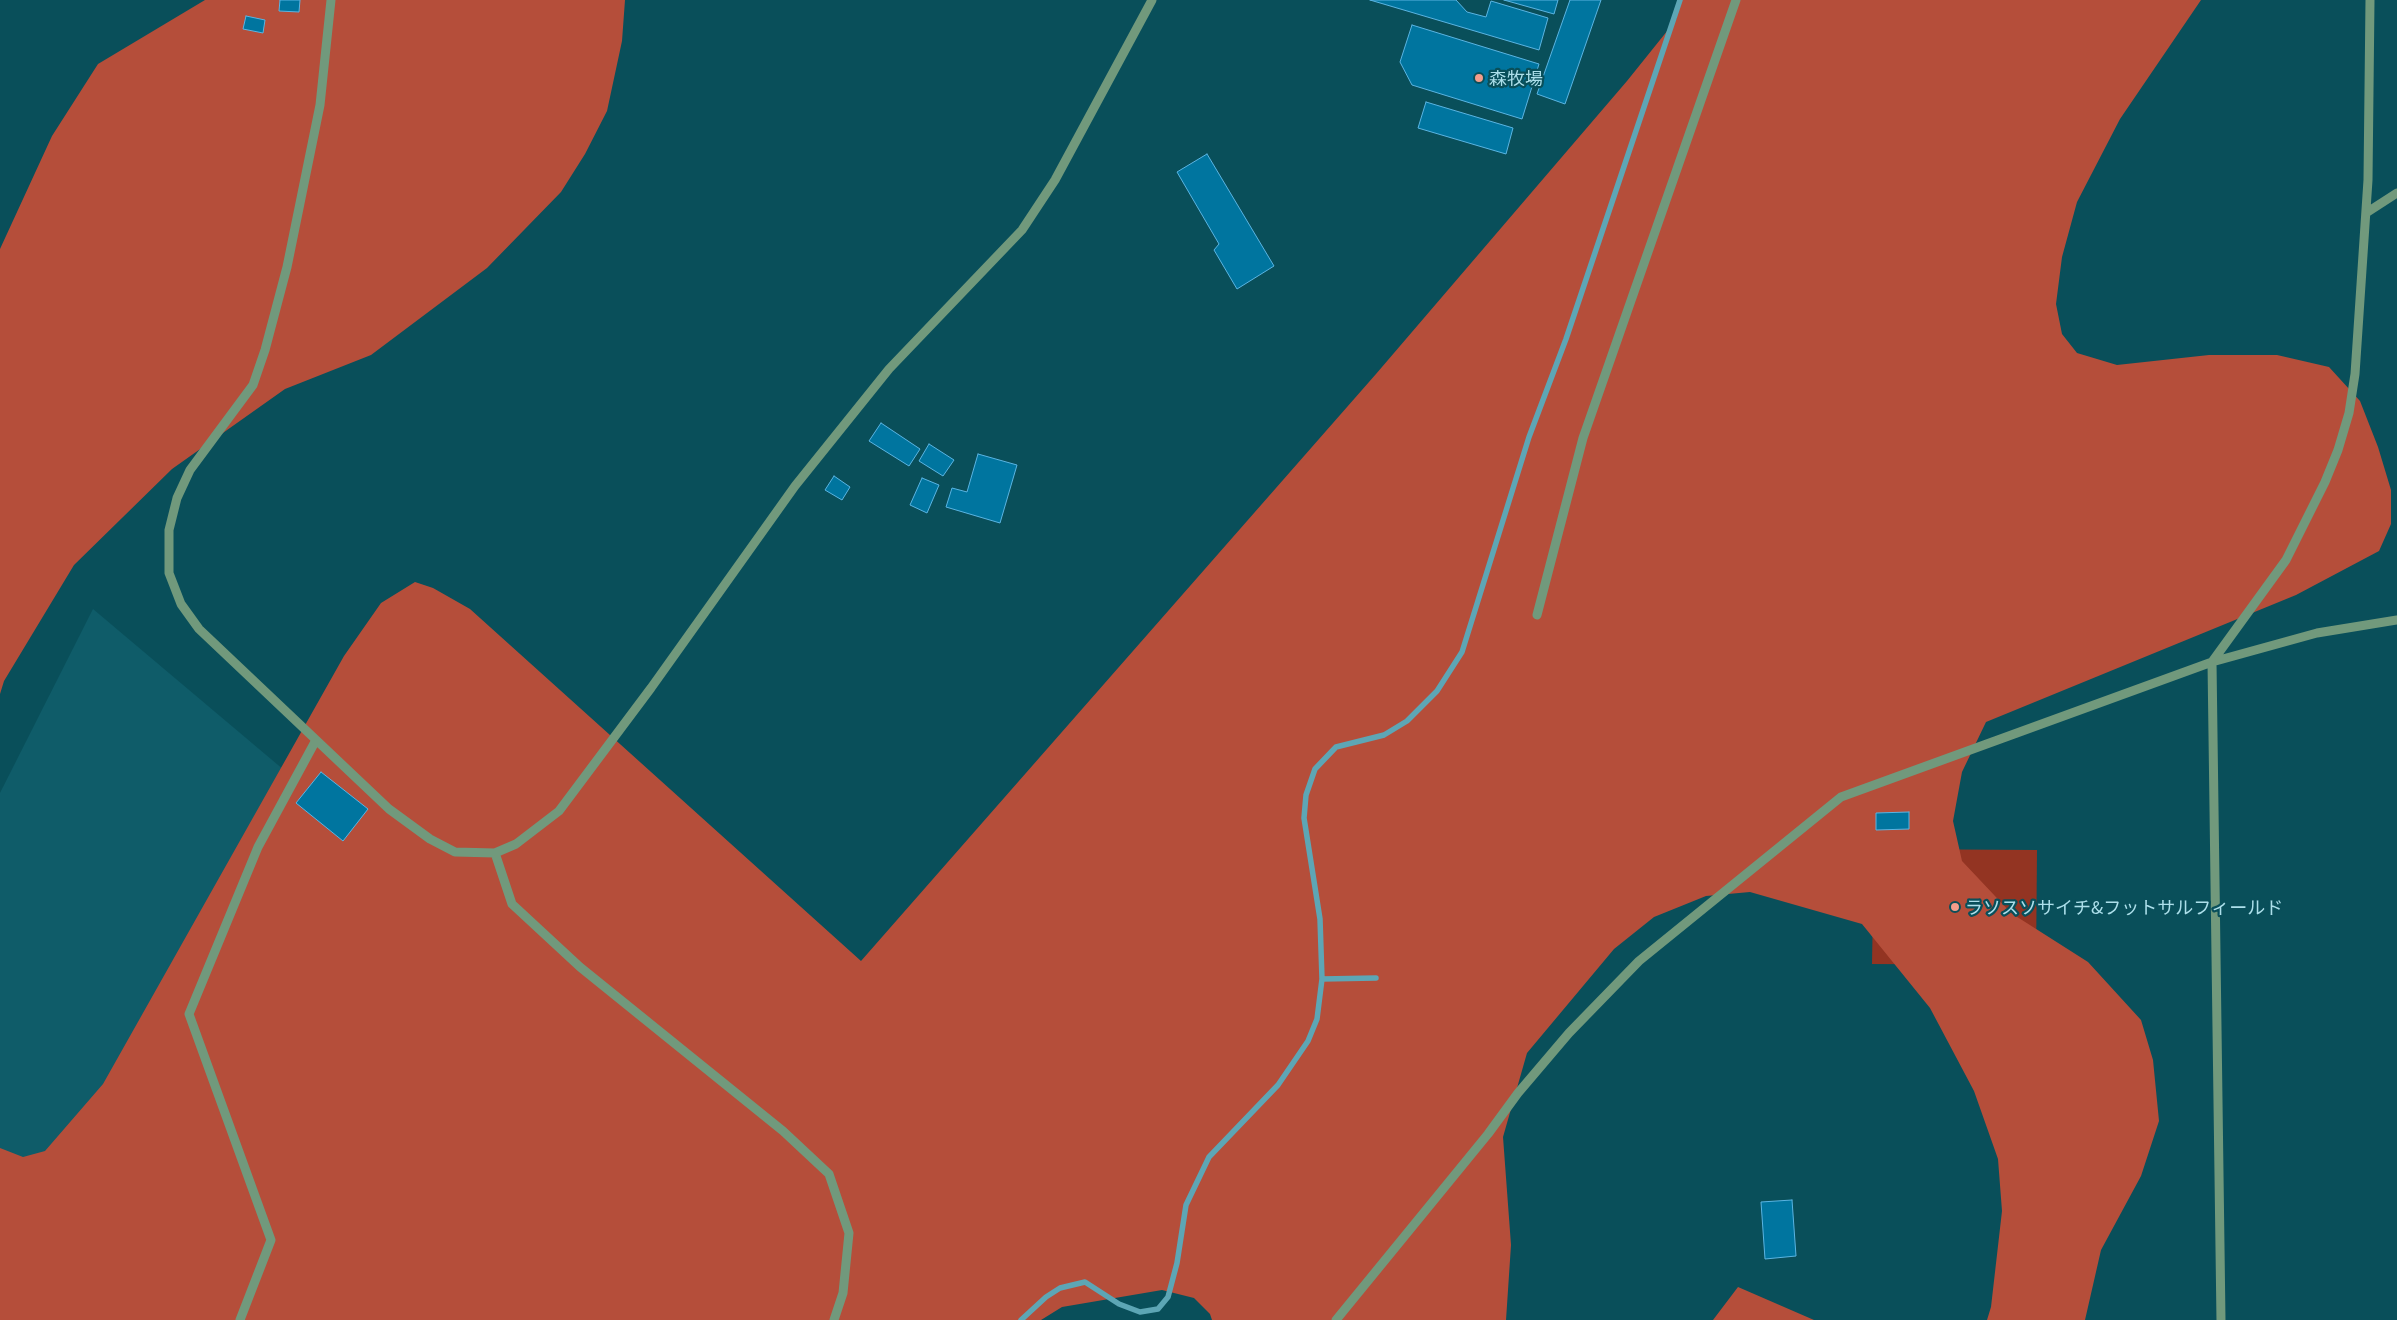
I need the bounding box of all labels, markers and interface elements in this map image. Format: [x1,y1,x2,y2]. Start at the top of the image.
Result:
place label: 森牧場 [1489,67,1543,89]
marker: 森牧場 [1473,72,1485,84]
place label: ラソスソサイチ&フットサルフィールド [1965,896,2283,918]
marker: ラソスソサイチ&フットサルフィールド [1949,901,1961,913]

